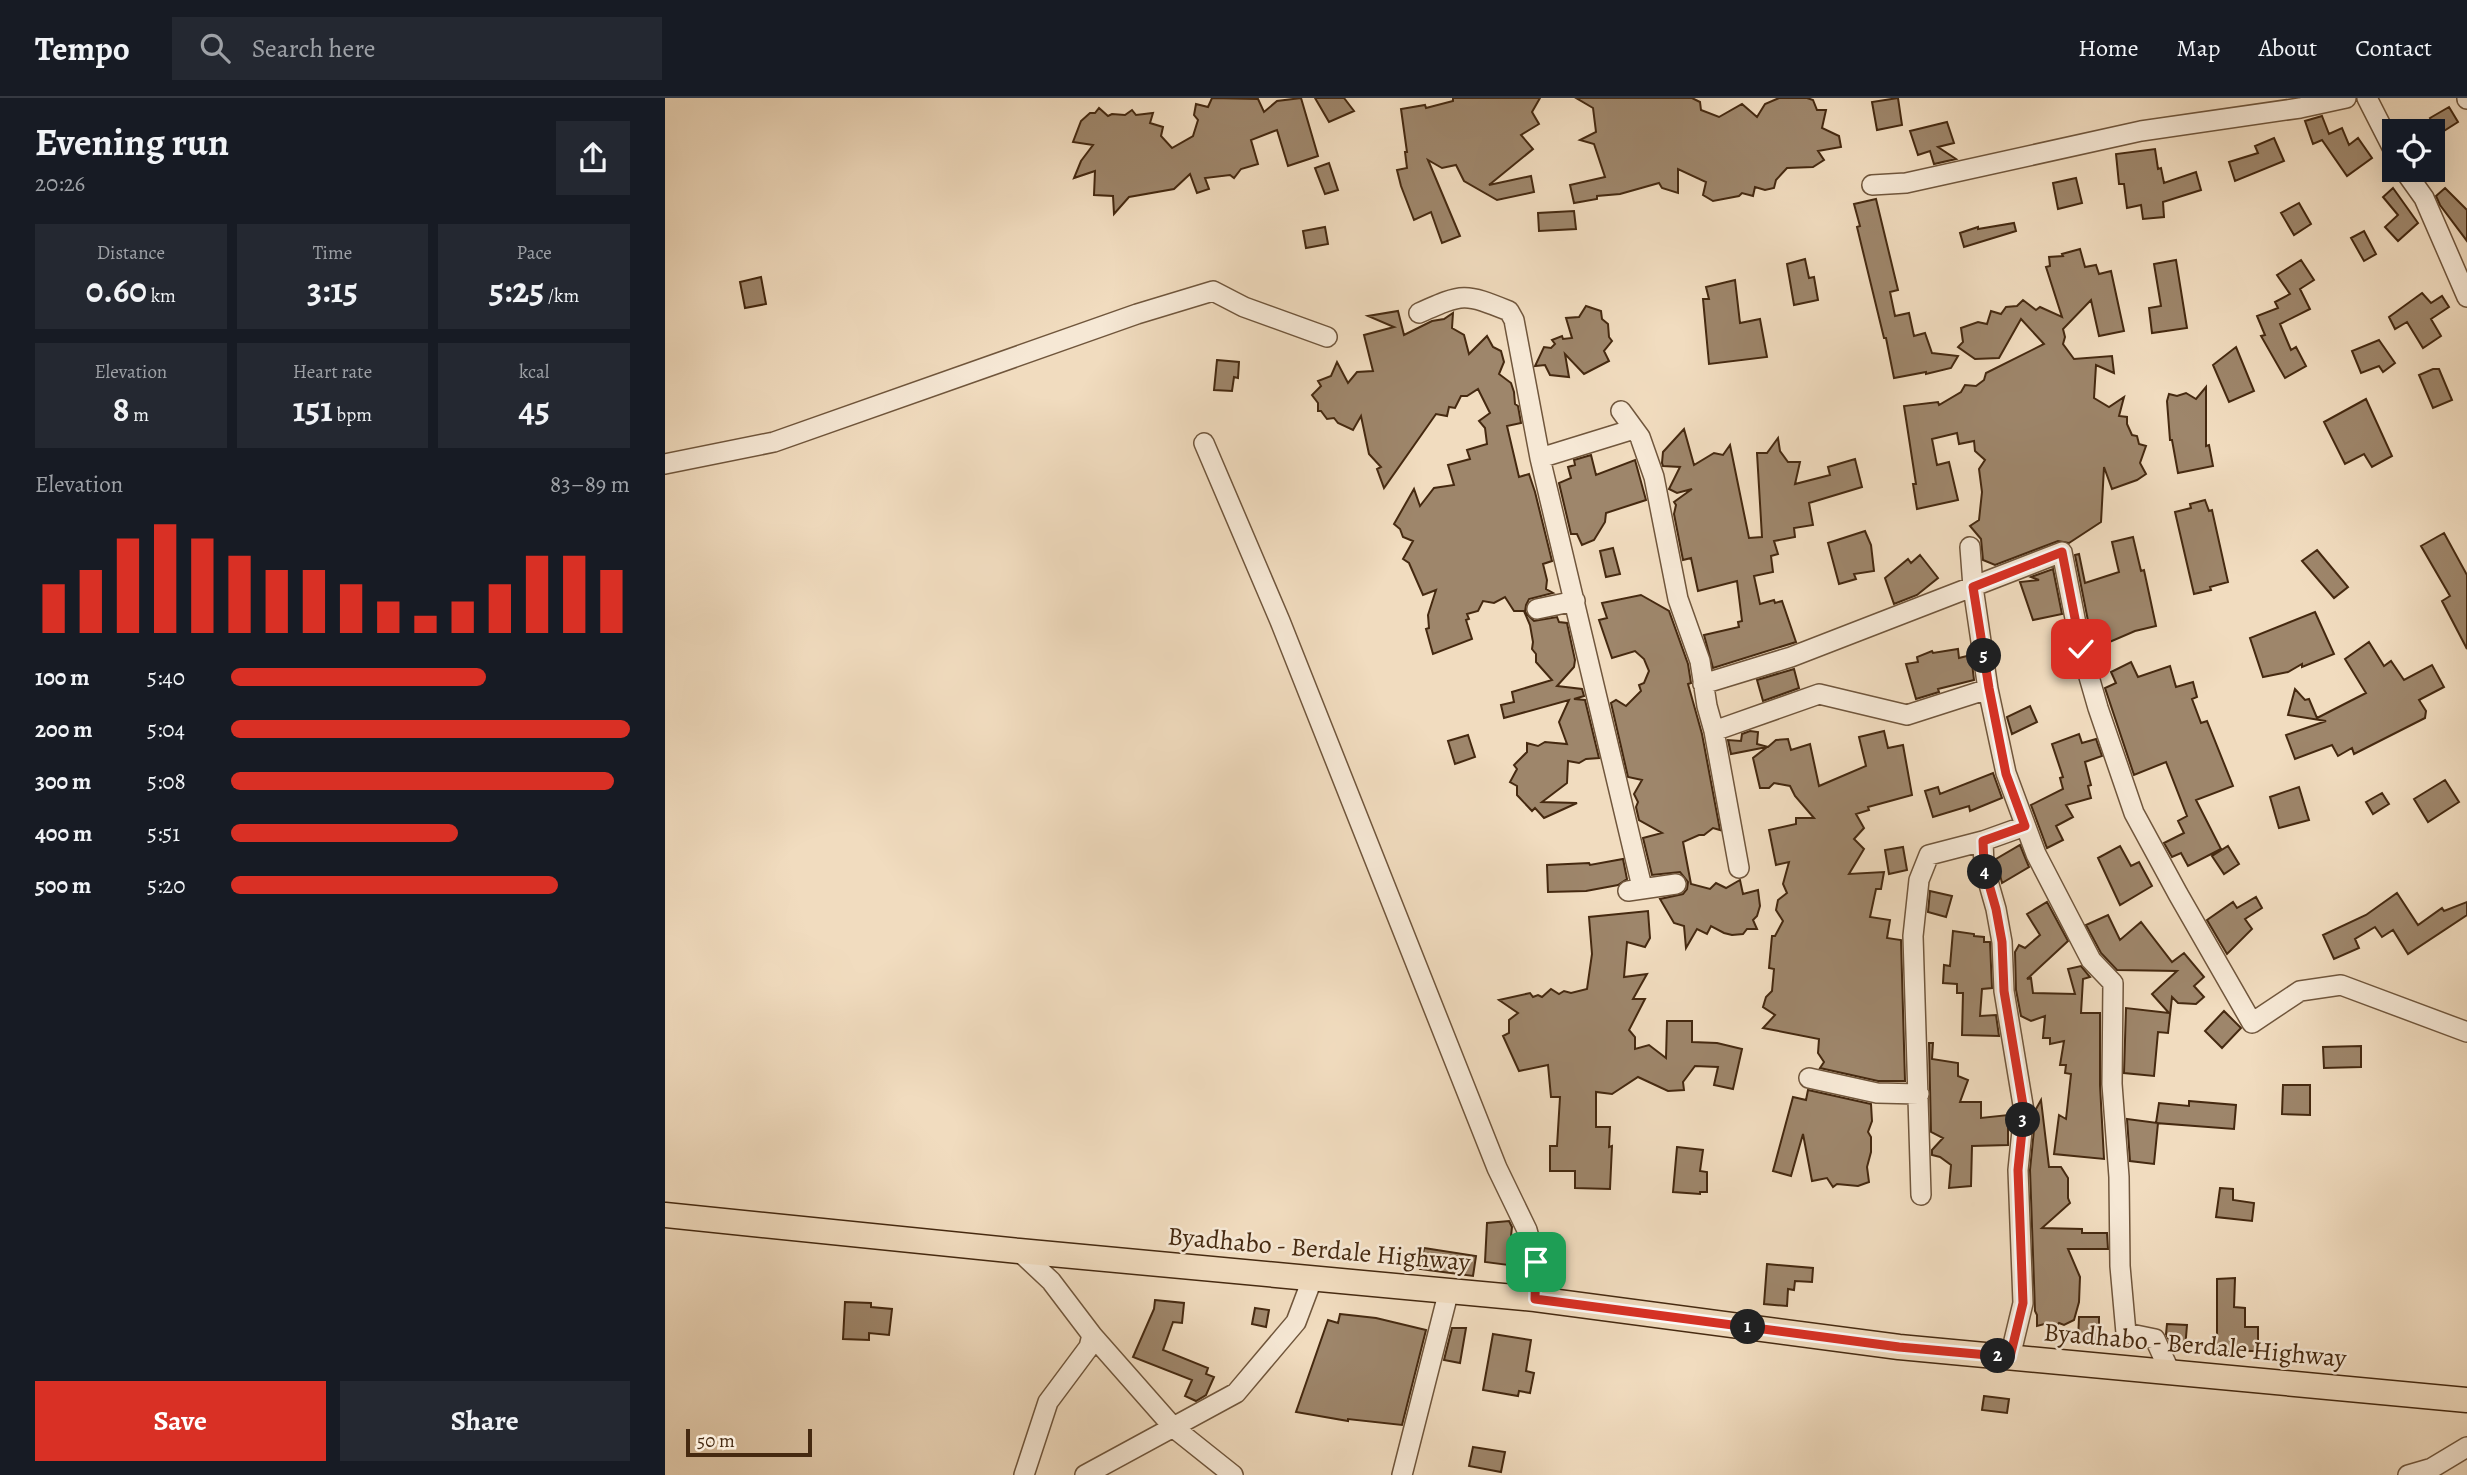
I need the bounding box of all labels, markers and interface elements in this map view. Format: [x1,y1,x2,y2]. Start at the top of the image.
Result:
search box [172,17,662,80]
text: Tempo [35,26,130,71]
icon: search [196,29,234,67]
text: Search here [252,31,375,66]
text: Home [2078,32,2139,64]
text: Map [2177,32,2221,64]
text: About [2259,32,2317,64]
text: Contact [2355,32,2432,64]
text: Evening run [35,116,229,168]
map controls [2382,119,2445,182]
button: locate [2382,119,2445,182]
button: share [556,121,630,195]
text: 20:26 [35,168,85,199]
text: Distance [97,240,165,266]
text: Time [313,240,352,266]
text: Pace [517,240,552,266]
text: 0.60 [86,266,147,314]
text: 3:15 [307,266,358,314]
text: 5:25 [489,266,544,314]
text: km [147,283,176,309]
text: /km [544,283,579,309]
text: Elevation [94,359,167,385]
text: Heart rate [293,359,372,385]
text: kcal [519,359,549,385]
text: 8 [113,385,129,433]
text: 151 [293,385,333,433]
text: 45 [518,385,550,433]
text: m [129,402,149,428]
text: bpm [333,402,372,428]
text: Elevation [35,469,123,500]
text: 83–89 m [550,469,630,500]
pin [2051,619,2111,679]
icon: check [2062,630,2100,668]
pin: 5 [1967,638,2001,674]
text: 5 [1979,642,1988,668]
text: 100 m [35,662,90,693]
text: 5:40 [147,662,185,693]
text: 200 m [35,714,93,745]
text: 5:04 [147,714,185,745]
text: 300 m [35,766,91,797]
text: 5:08 [147,766,186,797]
text: 400 m [35,818,92,849]
text: 5:51 [147,818,180,849]
pin: 4 [1967,854,2003,890]
text: 4 [1980,858,1989,884]
text: 500 m [35,870,91,901]
text: 5:20 [147,870,186,901]
pin: 3 [2005,1102,2041,1138]
text: 3 [2018,1106,2027,1132]
street label: Byadhabo - Berdale Highway [1166,1218,1472,1280]
pin [1506,1232,1566,1292]
icon: arrive [1517,1243,1555,1281]
pin: 1 [1731,1310,1765,1344]
text: 1 [1744,1313,1751,1339]
street label: Byadhabo - Berdale Highway [2042,1314,2348,1376]
pin: 2 [1981,1338,2015,1374]
text: 2 [1993,1342,2002,1368]
button: Save [35,1381,326,1461]
button: Share [340,1381,630,1461]
scale bar [686,1426,812,1458]
text: 50 m [697,1428,735,1454]

